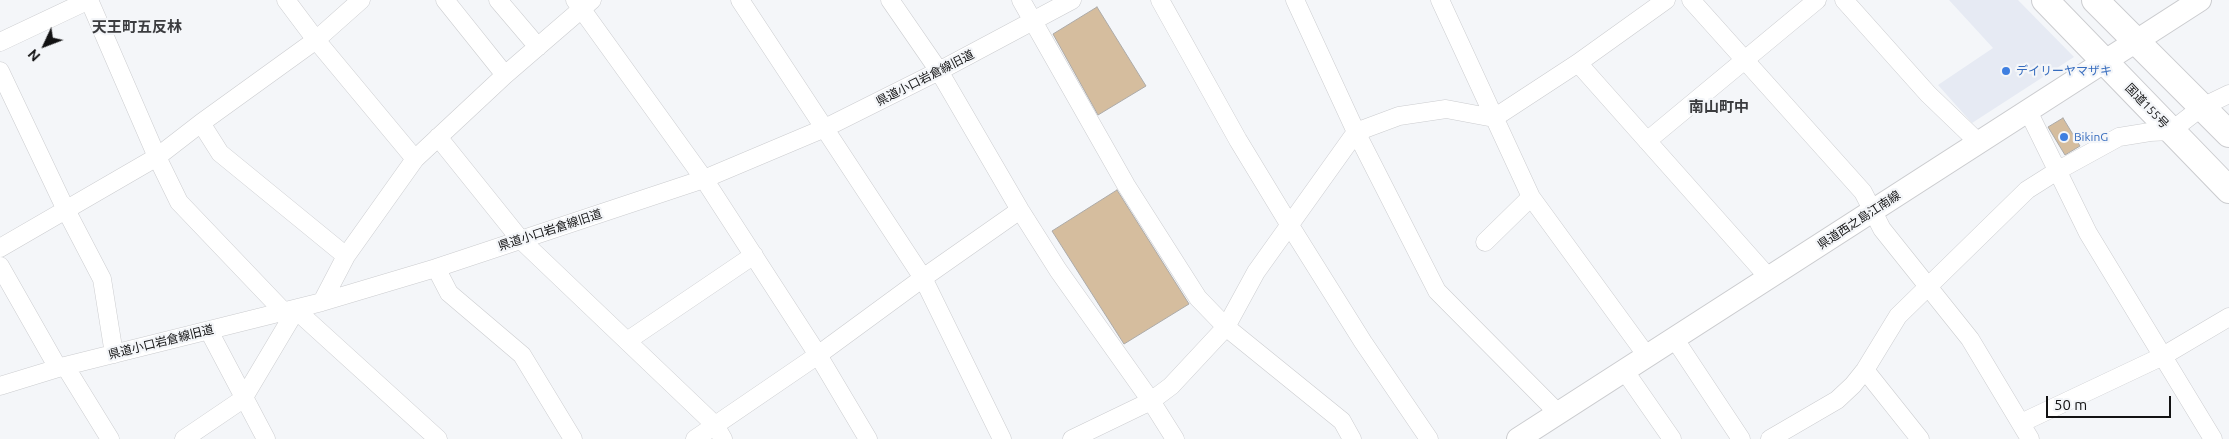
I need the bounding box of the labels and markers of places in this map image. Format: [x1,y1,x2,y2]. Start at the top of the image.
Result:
place label: デイリーヤマザキ [2016,64,2112,78]
marker: デイリーヤマザキ [2000,65,2012,77]
place label: BikinG [2074,130,2108,144]
marker: BikinG [2058,131,2070,143]

